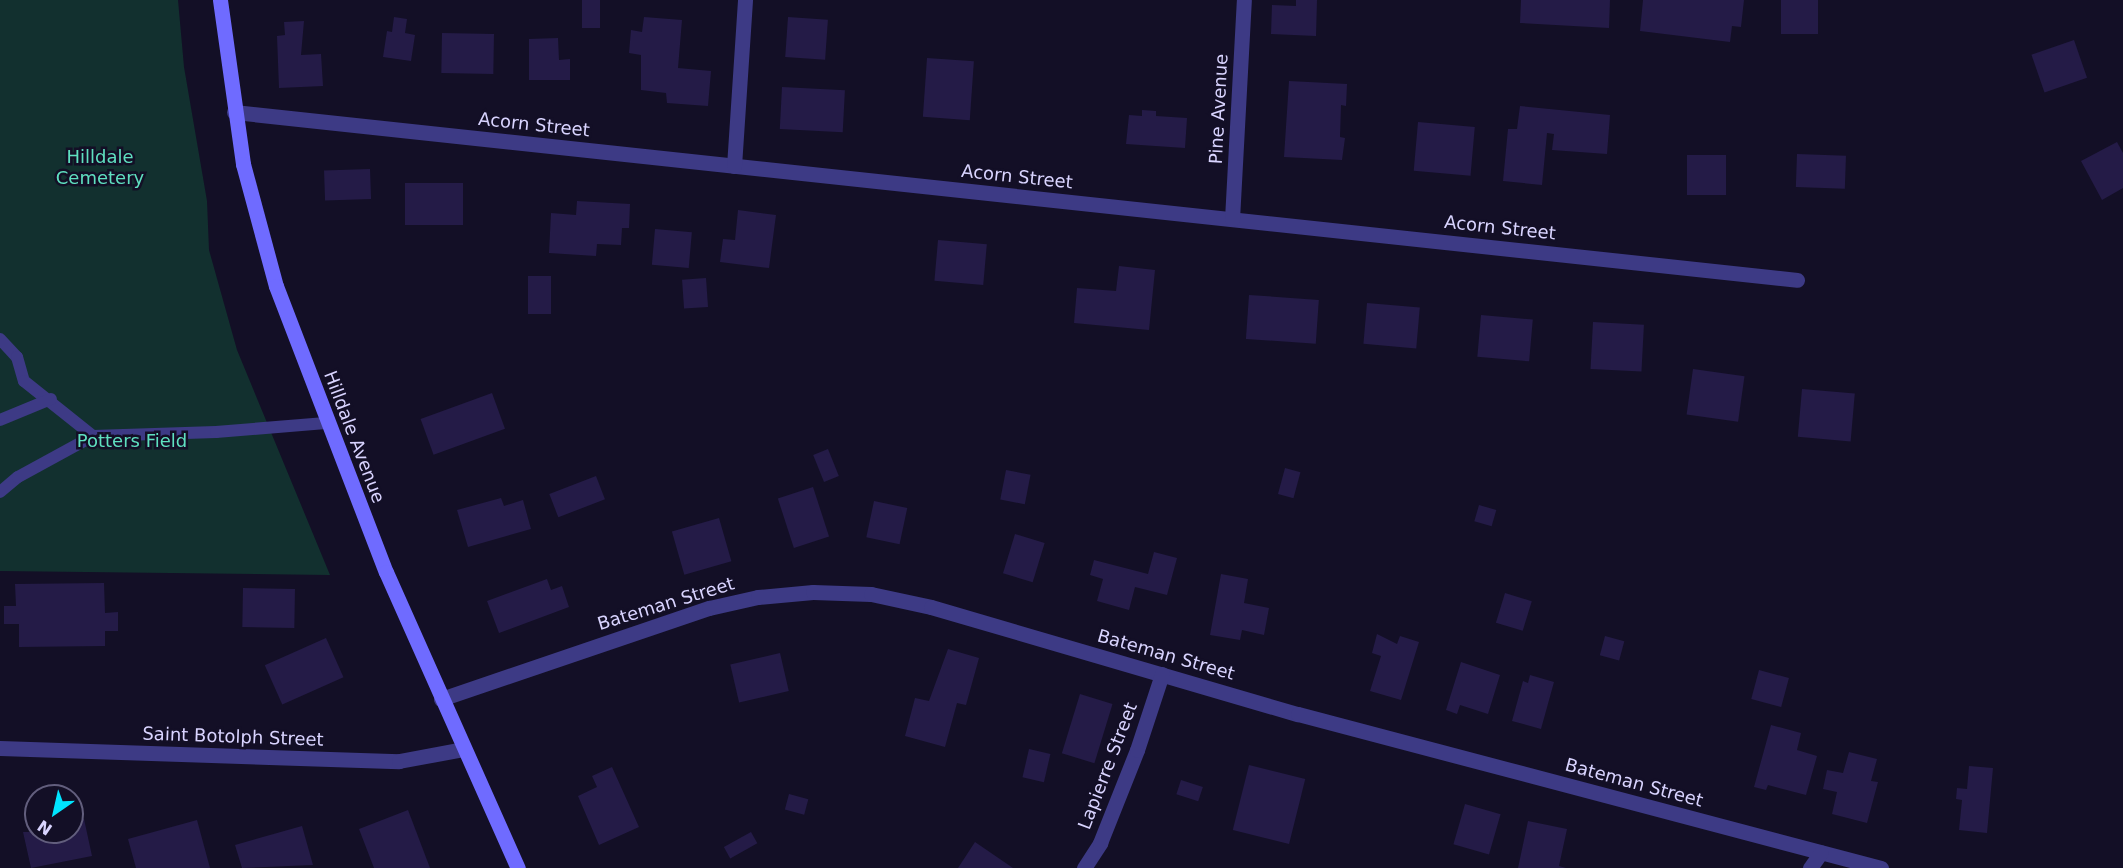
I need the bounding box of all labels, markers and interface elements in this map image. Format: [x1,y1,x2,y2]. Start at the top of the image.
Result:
street label: Pine Avenue [1205,53,1233,165]
street label: Acorn Street [477,108,591,142]
park label: Hilldale Cemetery [56,147,144,190]
street label: Acorn Street [960,160,1074,194]
street label: Acorn Street [1443,211,1557,245]
street label: Hilldale Avenue [319,368,389,506]
park label: Potters Field [77,430,187,452]
street label: Bateman Street [595,573,737,635]
street label: Bateman Street [1095,625,1237,685]
street label: Lapierre Street [1074,700,1142,832]
street label: Saint Botolph Street [142,723,324,751]
street label: Bateman Street [1563,754,1705,812]
north arrow [24,784,84,844]
text: N [34,816,56,839]

